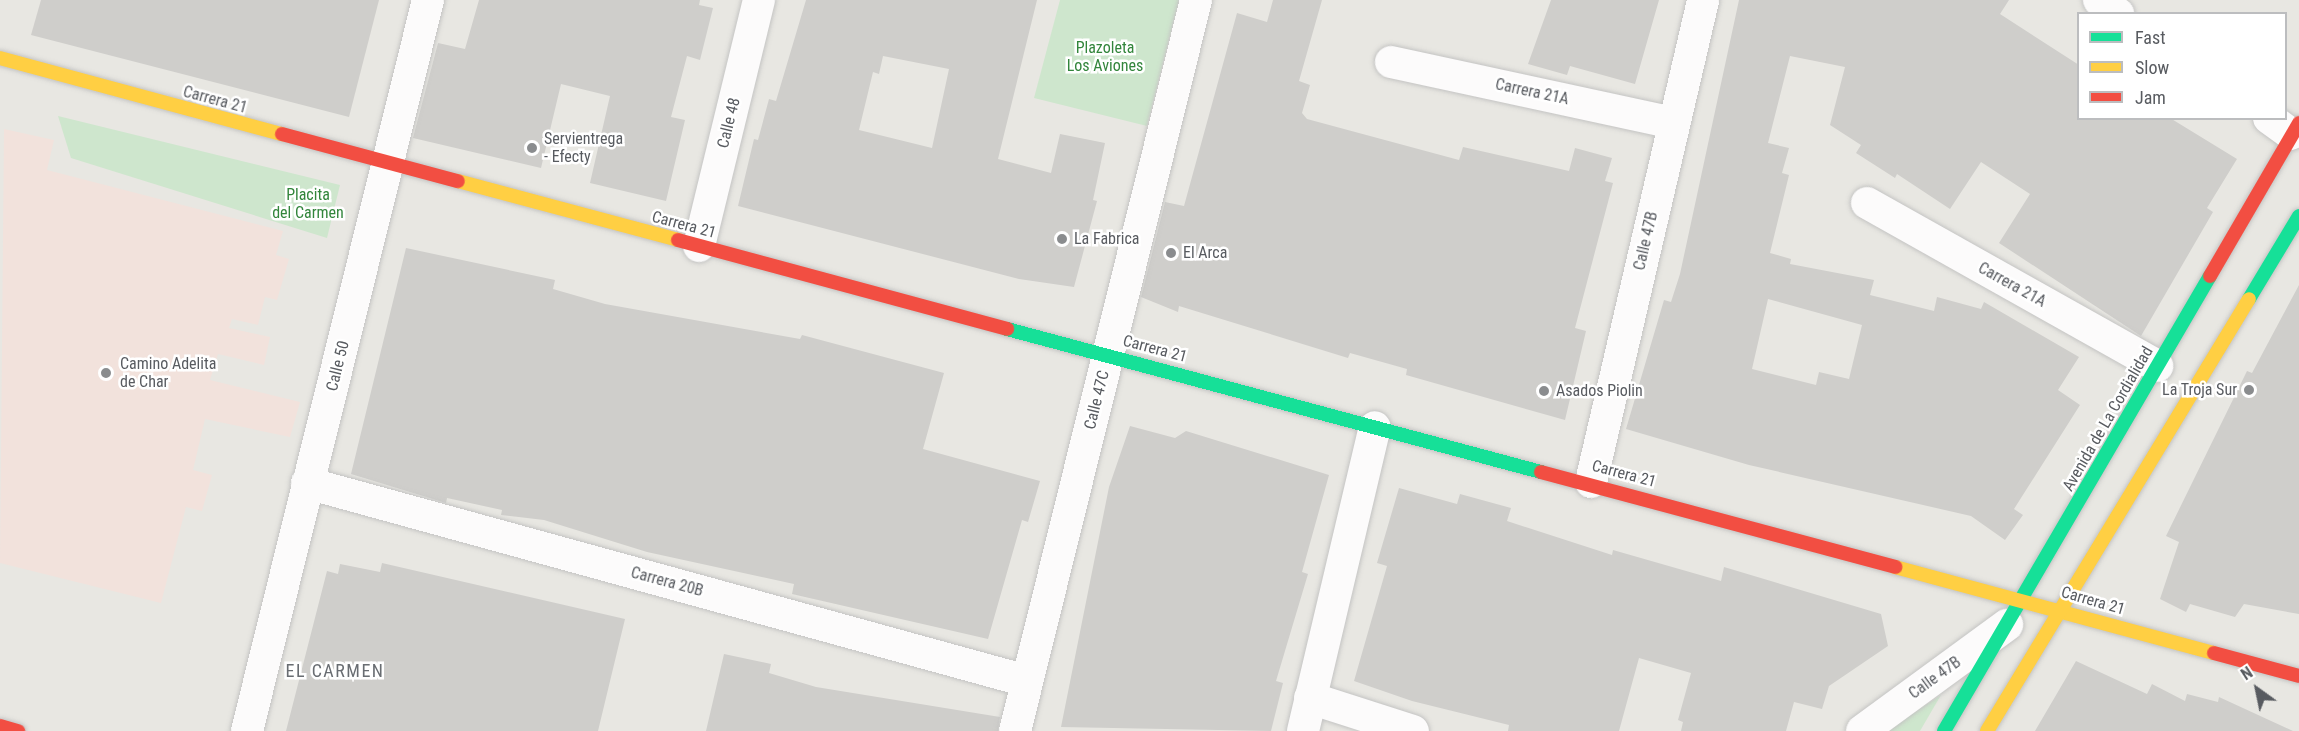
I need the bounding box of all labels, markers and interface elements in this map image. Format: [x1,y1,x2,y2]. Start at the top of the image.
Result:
legend [2077,12,2287,120]
text: Fast [2135,27,2166,48]
park label: Plazoleta Los Aviones [1067,38,1143,76]
text: Slow [2135,57,2169,78]
street label: Carrera 21A [1493,75,1571,109]
street label: Carrera 21 [181,82,249,118]
text: Jam [2135,87,2166,108]
street label: Calle 48 [714,96,744,150]
place label: Servientrega - Efecty [544,129,623,167]
marker: Servientrega - Efecty [525,141,539,155]
park label: Placita del Carmen [272,185,344,223]
street label: Carrera 21 [650,207,718,243]
street label: Calle 47B [1630,210,1662,272]
place label: La Fabrica [1074,229,1140,249]
marker: La Fabrica [1055,232,1069,246]
place label: El Arca [1183,243,1227,263]
marker: El Arca [1164,246,1178,260]
street label: Carrera 21A [1975,258,2049,312]
street label: Carrera 21 [1121,331,1189,367]
street label: Calle 50 [323,339,353,393]
street label: Avenida de La Cordialidad [2059,343,2157,495]
place label: Camino Adelita de Char [120,354,216,392]
marker: Camino Adelita de Char [97,364,115,382]
street label: Calle 47C [1080,369,1114,431]
place label: La Troja Sur [2162,380,2237,400]
place label: Asados Piolin [1556,381,1643,401]
marker: La Troja Sur [2242,383,2256,397]
marker: Asados Piolin [1537,384,1551,398]
street label: Carrera 21 [1590,456,1658,492]
street label: Carrera 20B [629,563,705,601]
street label: Carrera 21 [2059,583,2127,619]
street label: Calle 47B [1905,653,1965,703]
north arrow [2227,659,2287,719]
district label: EL CARMEN [286,660,384,682]
text: N [2238,663,2256,684]

